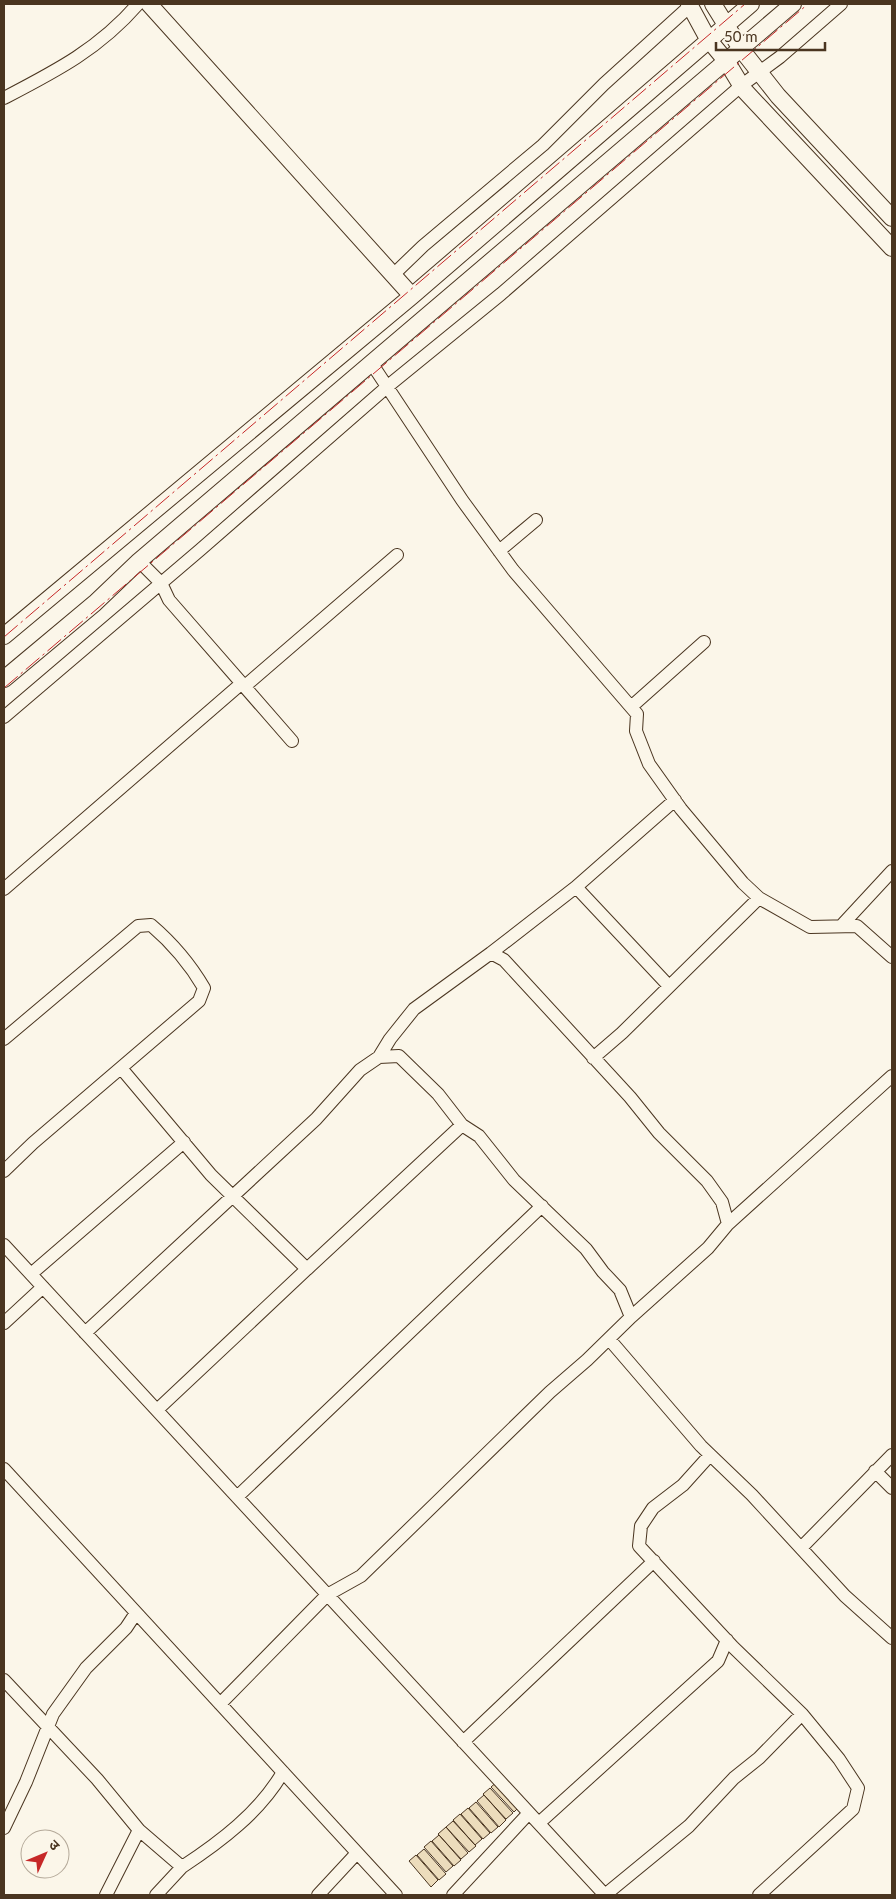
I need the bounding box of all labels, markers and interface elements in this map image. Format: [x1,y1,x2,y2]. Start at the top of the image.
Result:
scale bar [716,20,825,52]
text: 50 m [724,27,758,45]
north arrow [20,1829,70,1879]
text: उ [46,1836,64,1854]

